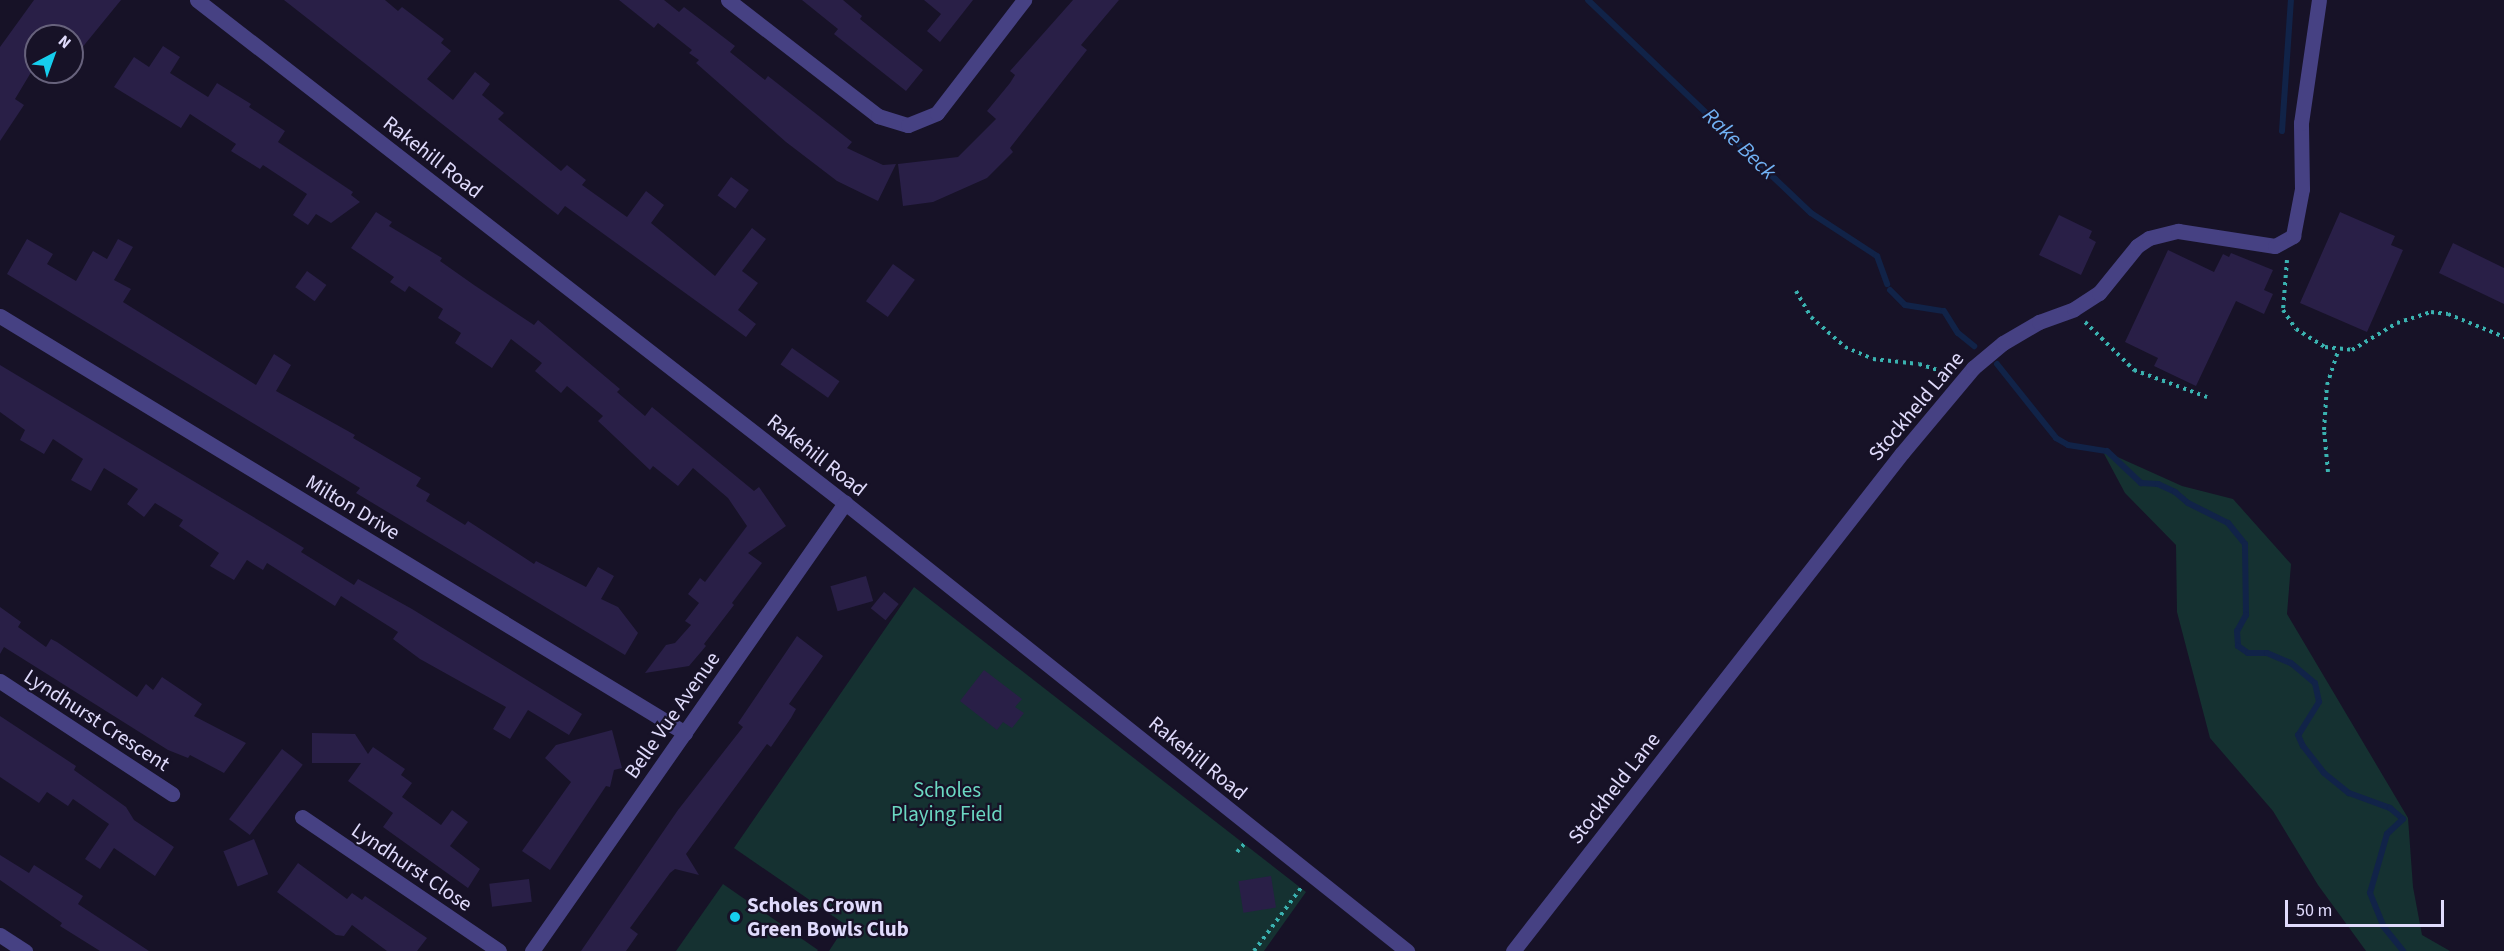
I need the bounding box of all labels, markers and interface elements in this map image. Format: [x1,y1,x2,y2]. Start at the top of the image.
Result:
north arrow [24,24,84,84]
text: N [53,30,76,54]
water label: Rake Beck [1697,103,1781,185]
street label: Rakehill Road [378,110,488,204]
street label: Stockheld Lane [1863,346,1969,466]
street label: Rakehill Road [762,408,872,502]
street label: Milton Drive [301,469,405,545]
street label: Belle Vue Avenue [619,647,725,783]
street label: Lyndhurst Crescent [19,664,175,776]
street label: Rakehill Road [1144,711,1252,805]
street label: Stockheld Lane [1563,727,1665,849]
park label: Scholes Playing Field [891,777,1003,827]
street label: Lyndhurst Close [347,817,477,917]
scale bar [2288,888,2447,926]
place label: Scholes Crown Green Bowls Club [747,892,909,942]
text: 50 m [2296,898,2332,923]
marker: Scholes Crown Green Bowls Club [728,910,742,924]

